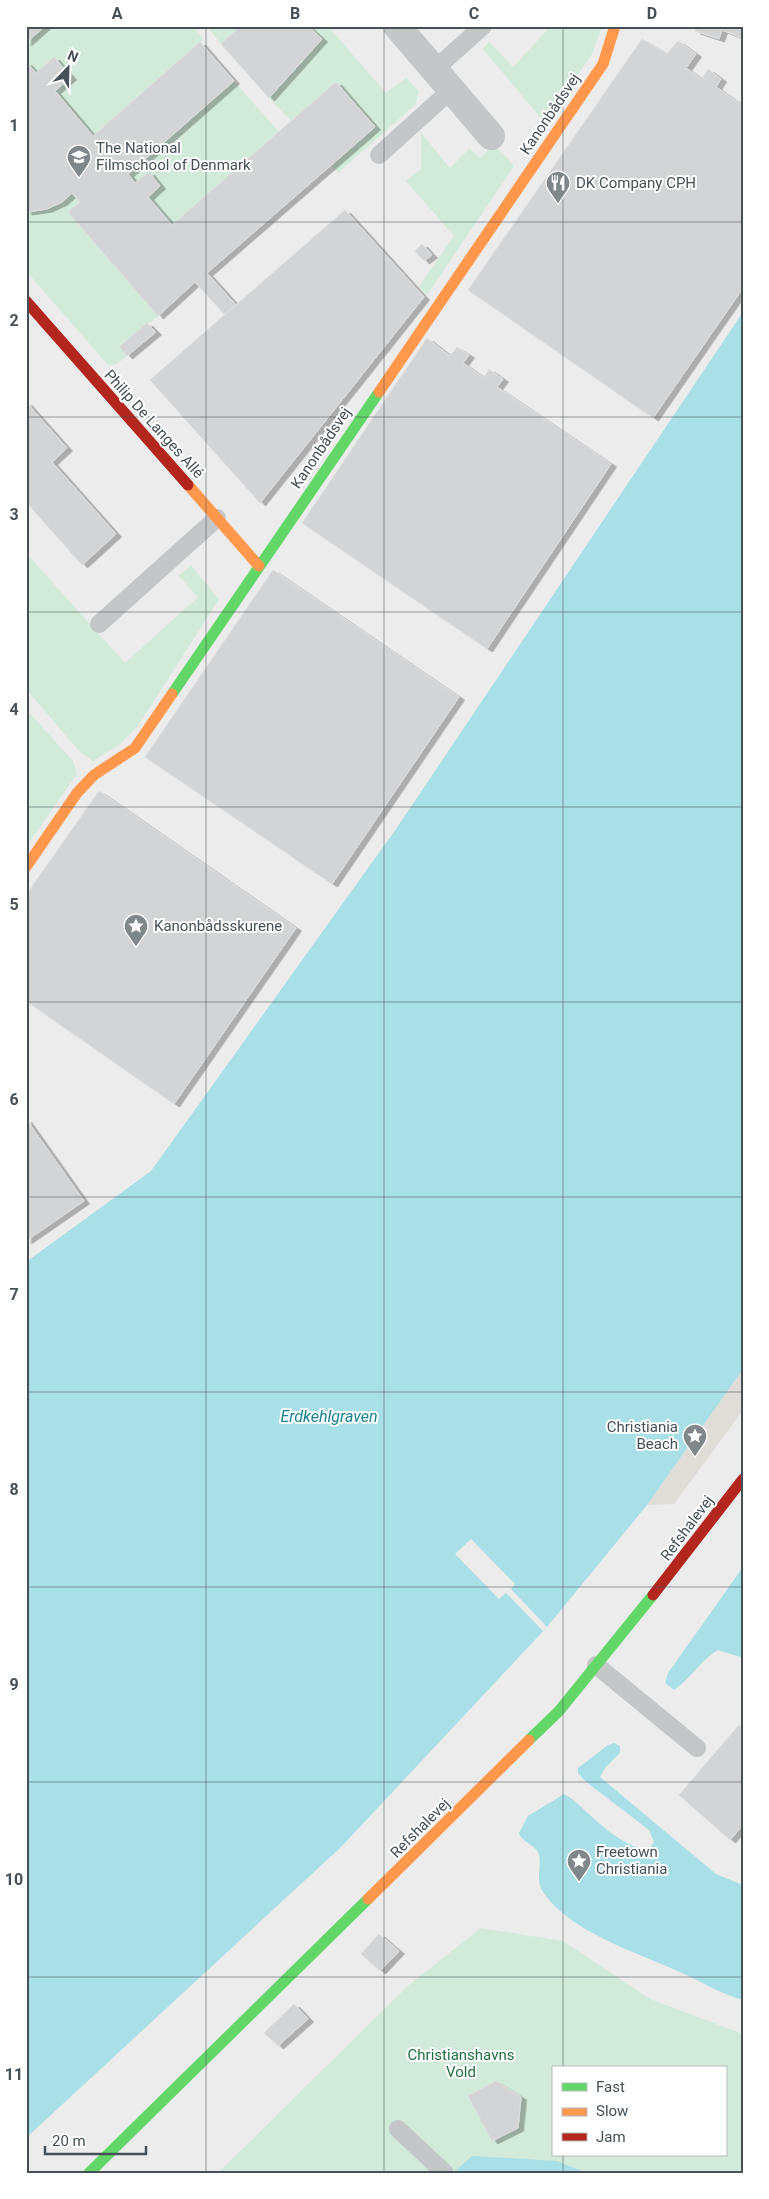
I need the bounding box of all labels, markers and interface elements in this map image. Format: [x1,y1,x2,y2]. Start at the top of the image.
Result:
text: A [112,4,123,23]
text: B [290,4,300,23]
text: C [469,4,479,23]
text: D [647,4,657,23]
north arrow [42,42,92,92]
text: N [65,47,81,65]
street label: Kanonbådsvej [516,70,584,158]
text: 1 [9,116,19,135]
place label: The National Filmschool of Denmark [96,139,251,174]
school or university icon: The National Filmschool of Denmark [66,144,92,178]
restaurant icon: DK Company CPH [545,170,571,204]
place label: DK Company CPH [576,174,696,192]
text: 2 [9,311,19,330]
street label: Philip De Langes Allé [101,366,207,482]
street label: Kanonbådsvej [287,404,355,492]
text: 3 [9,505,19,524]
text: 4 [9,700,19,719]
text: 5 [9,895,19,914]
place icon: Kanonbådsskurene [123,913,149,947]
place label: Kanonbådsskurene [154,917,282,935]
text: 6 [9,1090,19,1109]
text: 7 [9,1285,19,1304]
water label: Erdkehlgraven [280,1407,378,1426]
place label: Christiania Beach [607,1418,678,1453]
place icon: Christiania Beach [682,1423,708,1457]
text: 8 [9,1480,19,1499]
street label: Refshalevej [657,1492,717,1564]
text: 9 [9,1675,19,1694]
street label: Refshalevej [386,1794,454,1862]
place label: Freetown Christiania [596,1843,667,1878]
place icon: Freetown Christiania [566,1848,592,1882]
text: 10 [5,1870,23,1889]
park label: Christianshavns Vold [408,2046,514,2081]
text: 11 [5,2065,23,2084]
legend [552,2066,726,2156]
text: Fast [596,2078,625,2096]
text: Slow [596,2102,628,2120]
scale bar [45,2124,146,2156]
text: Jam [596,2128,626,2146]
text: 20 m [52,2132,86,2150]

